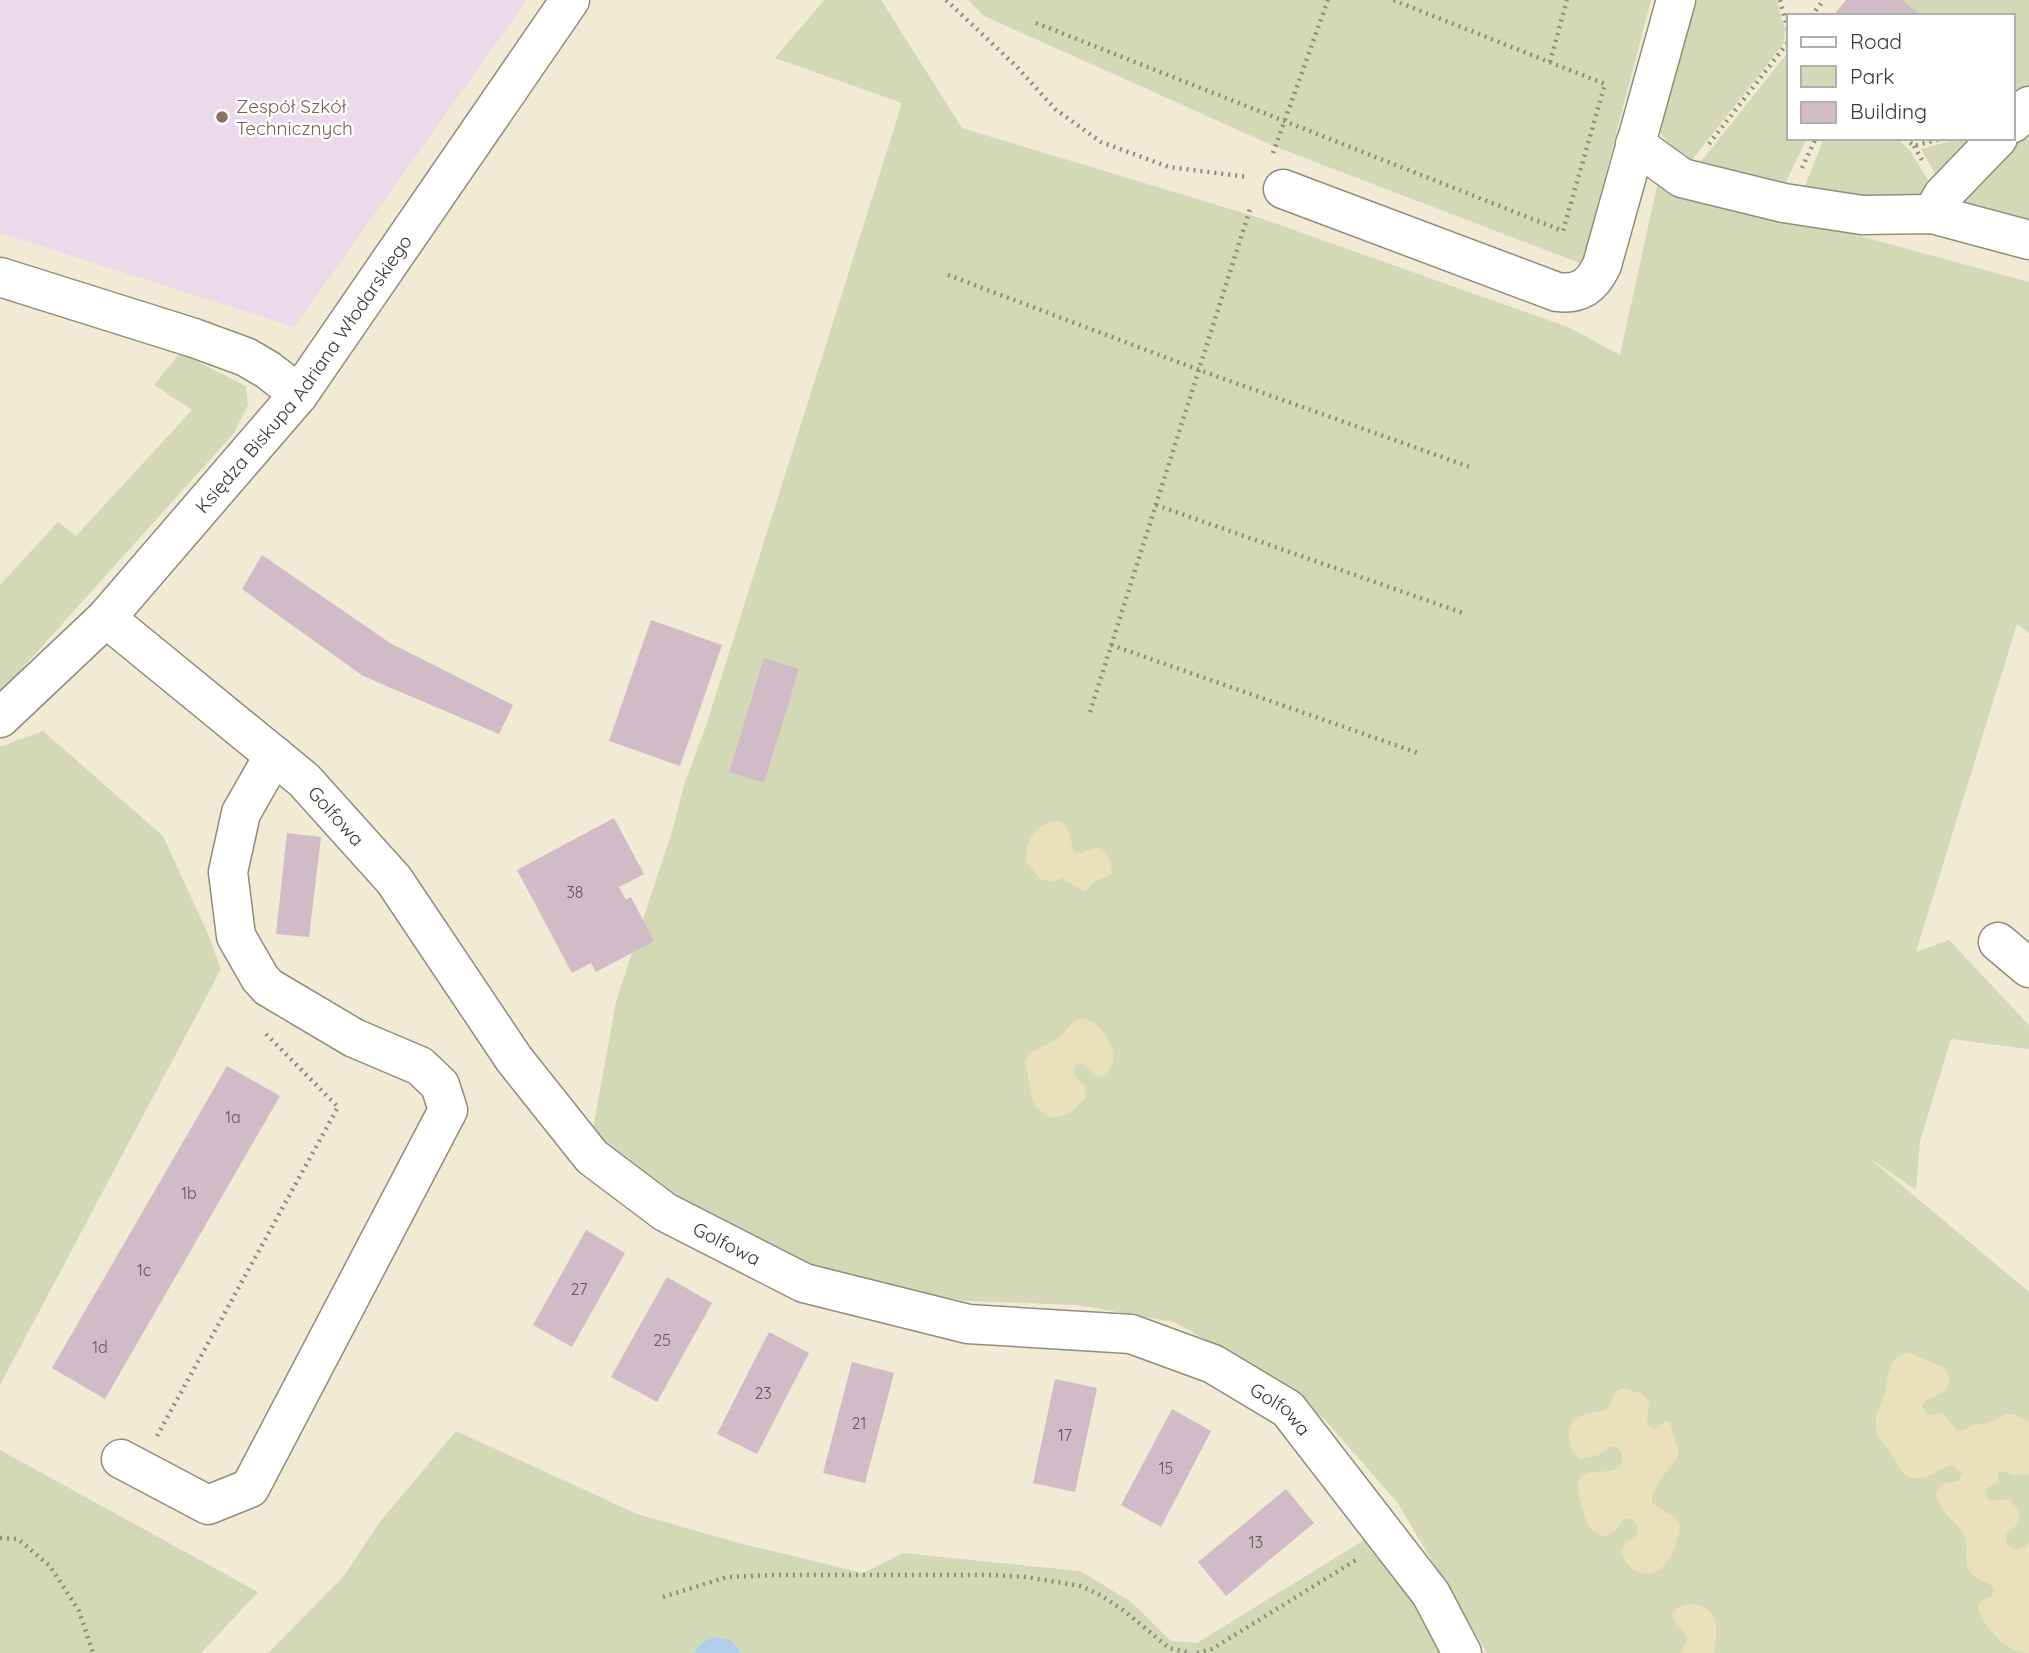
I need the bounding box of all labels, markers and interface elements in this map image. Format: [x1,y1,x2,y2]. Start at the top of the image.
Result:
legend [1787,14,2015,140]
text: Road [1850,28,1902,54]
text: Park [1850,63,1894,89]
place label: Zespół Szkół Technicznych [236,94,353,140]
text: Building [1850,98,1927,124]
marker: Zespół Szkół Technicznych [214,109,230,125]
street label: Księdza Biskupa Adriana Włodarskiego [190,230,417,518]
street label: Golfowa [303,781,369,851]
house number: 38 [566,882,584,902]
house number: 1a [225,1107,241,1127]
house number: 1b [181,1183,197,1203]
street label: Golfowa [689,1216,765,1271]
house number: 1c [137,1260,151,1280]
house number: 27 [571,1279,587,1299]
house number: 25 [653,1330,671,1350]
house number: 1d [92,1337,108,1357]
street label: Golfowa [1246,1377,1316,1441]
house number: 23 [754,1383,772,1403]
house number: 21 [852,1413,866,1433]
house number: 17 [1058,1425,1072,1445]
house number: 15 [1159,1458,1173,1478]
house number: 13 [1249,1532,1263,1552]

